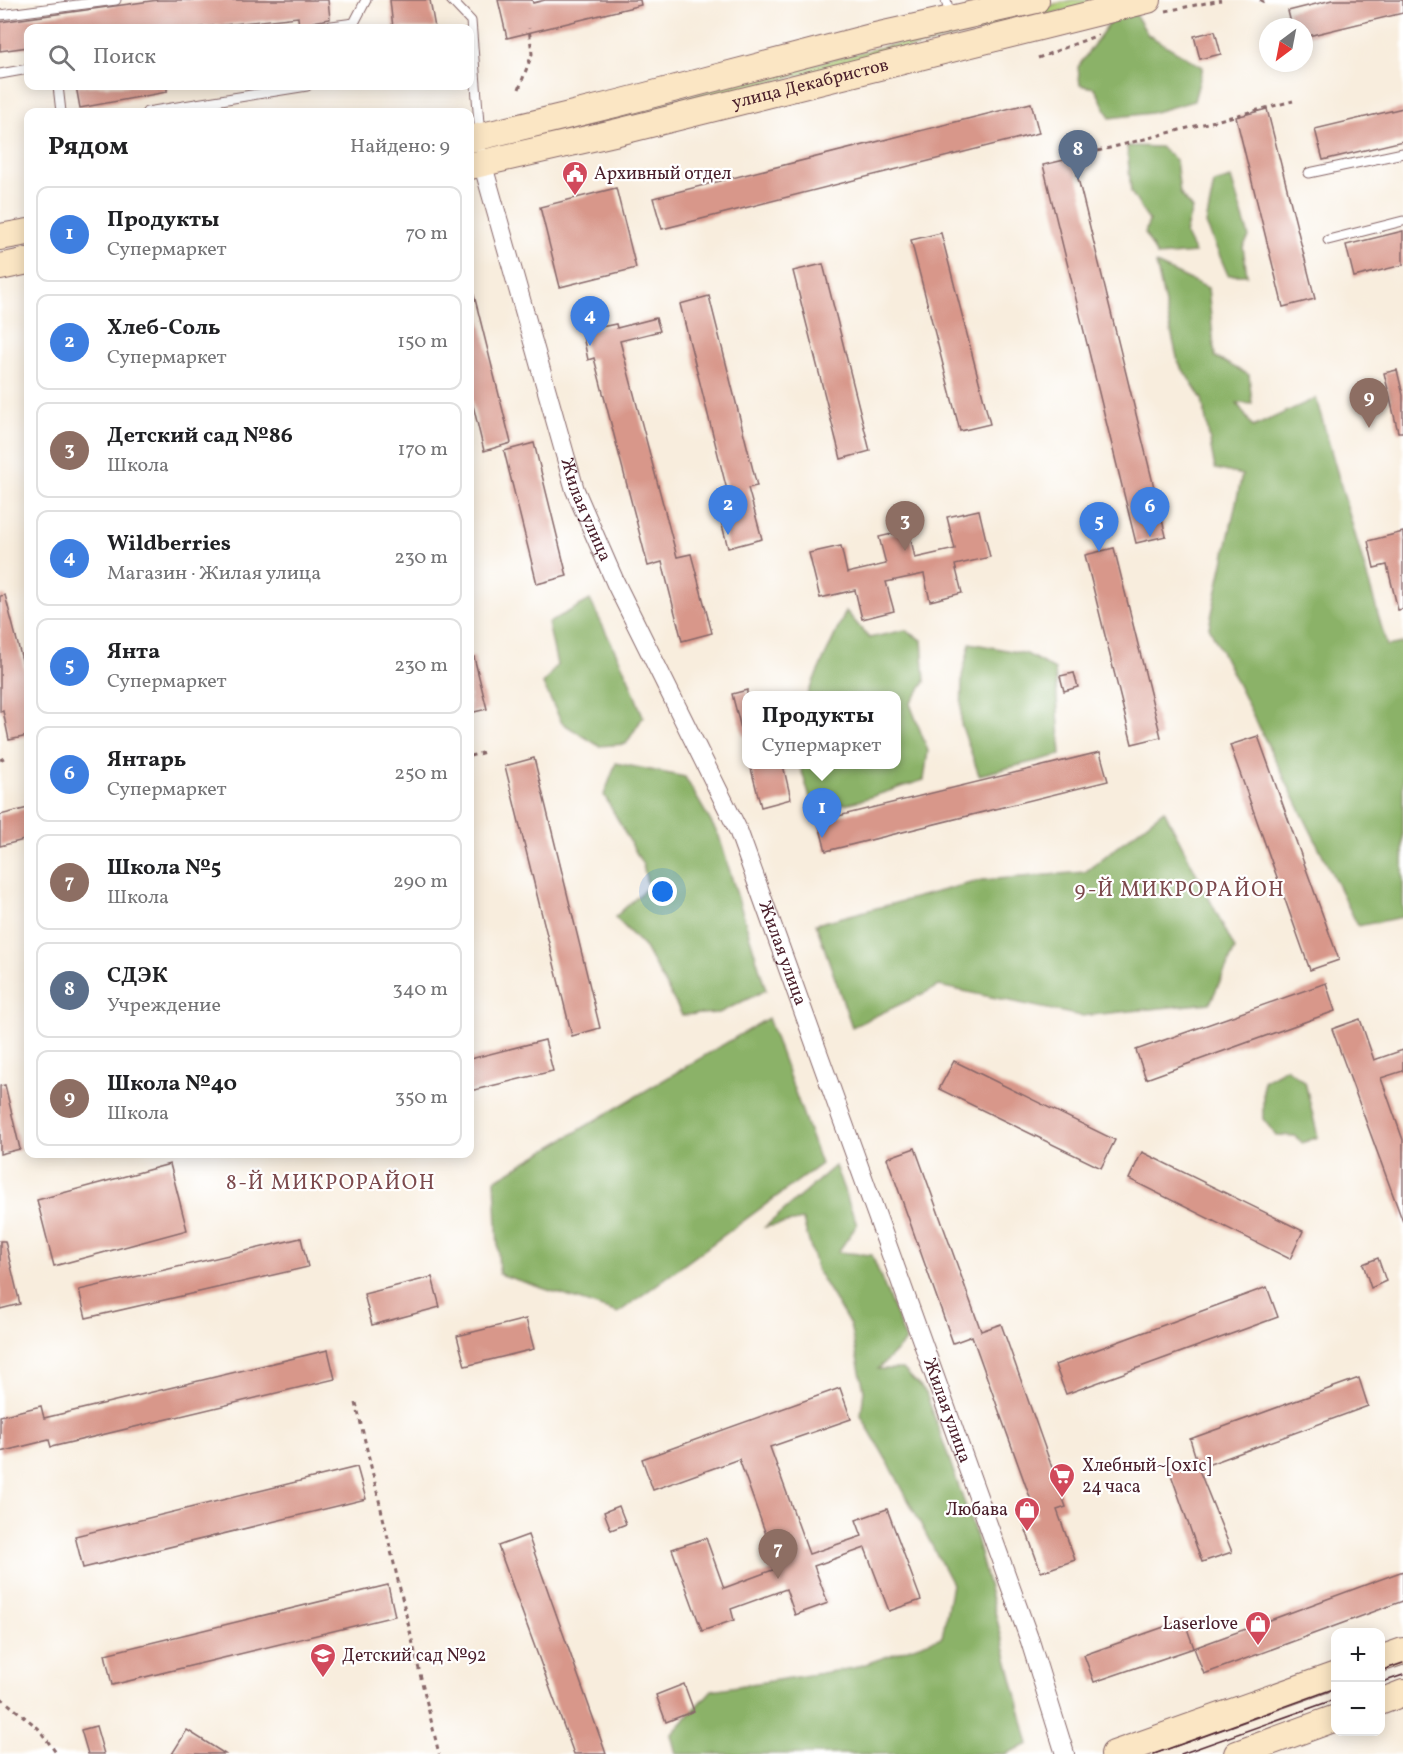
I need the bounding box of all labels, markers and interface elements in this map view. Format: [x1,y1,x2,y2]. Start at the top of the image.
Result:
north arrow [1259,18,1313,72]
search box [24,24,474,90]
icon: search [45,41,78,74]
text: Поиск [93,42,156,73]
street label: улица Декабристов [729,53,891,116]
text: Рядом [48,129,128,165]
pin: 8 [1058,130,1098,180]
text: Найдено: 9 [350,133,450,161]
public building icon: Архивный отдел [560,159,590,197]
place label: Архивный отдел [594,162,732,187]
text: Продукты [107,205,219,236]
text: 1 [65,220,74,248]
text: 70 m [405,220,448,248]
text: Супермаркет [107,236,227,264]
pin: 4 [570,296,610,346]
text: Хлеб-Соль [107,313,221,344]
text: 2 [64,328,75,356]
text: 150 m [397,328,448,356]
text: Супермаркет [107,344,227,372]
pin: 9 [1350,378,1388,428]
text: Детский сад №86 [107,421,293,452]
text: 3 [64,436,75,464]
text: 170 m [398,436,448,464]
text: Школа [107,452,169,480]
street label: Жилая улица [554,455,617,566]
pin: 2 [708,486,748,535]
pin: 6 [1130,488,1170,537]
pin: 3 [886,502,924,551]
pin: 5 [1080,502,1118,552]
text: Wildberries [107,529,231,560]
text: 4 [63,544,76,572]
text: 230 m [394,544,448,572]
text: Магазин · Жилая улица [107,560,321,588]
text: Янта [107,637,160,668]
text: 5 [65,652,74,680]
text: 230 m [394,652,448,680]
text: Супермаркет [107,668,227,696]
popup [742,691,901,769]
text: Продукты [762,701,874,732]
text: Супермаркет [762,732,881,760]
text: Янтарь [107,745,186,776]
text: 6 [64,760,75,788]
text: 250 m [394,760,448,788]
text: Супермаркет [107,776,227,804]
pin: 1 [802,788,842,838]
text: Школа №5 [107,853,221,884]
text: 7 [65,868,74,896]
text: 290 m [393,868,448,896]
district label: 9-Й МИКРОРАЙОН [1075,876,1285,905]
your location [648,877,677,906]
text: Школа [107,884,169,912]
street label: Жилая улица [752,897,813,1009]
text: СДЭК [107,961,168,992]
text: 8 [64,976,75,1004]
text: 340 m [392,976,448,1004]
text: Учреждение [107,992,221,1020]
text: Школа №40 [107,1069,237,1100]
text: 9 [64,1084,75,1112]
text: 350 m [395,1084,448,1112]
text: Школа [107,1100,169,1128]
district label: 8-Й МИКРОРАЙОН [226,1169,436,1198]
street label: Жилая улица [917,1355,977,1466]
place label: Хлебный~[0x1c] 24 часа [1082,1454,1212,1500]
supermarket icon: Хлебный~[0x1c] 24 часа [1047,1461,1077,1499]
shop icon: Любава [1012,1495,1042,1533]
place label: Любава [946,1498,1008,1523]
pin: 7 [758,1530,798,1579]
shop icon: Laserlove [1243,1609,1273,1647]
place label: Laserlove [1163,1612,1238,1637]
map controls [1331,1628,1385,1736]
button: + [1331,1628,1385,1682]
school or university icon: Детский сад №92 [308,1641,338,1679]
place label: Детский сад №92 [342,1644,487,1669]
button: − [1331,1682,1385,1736]

